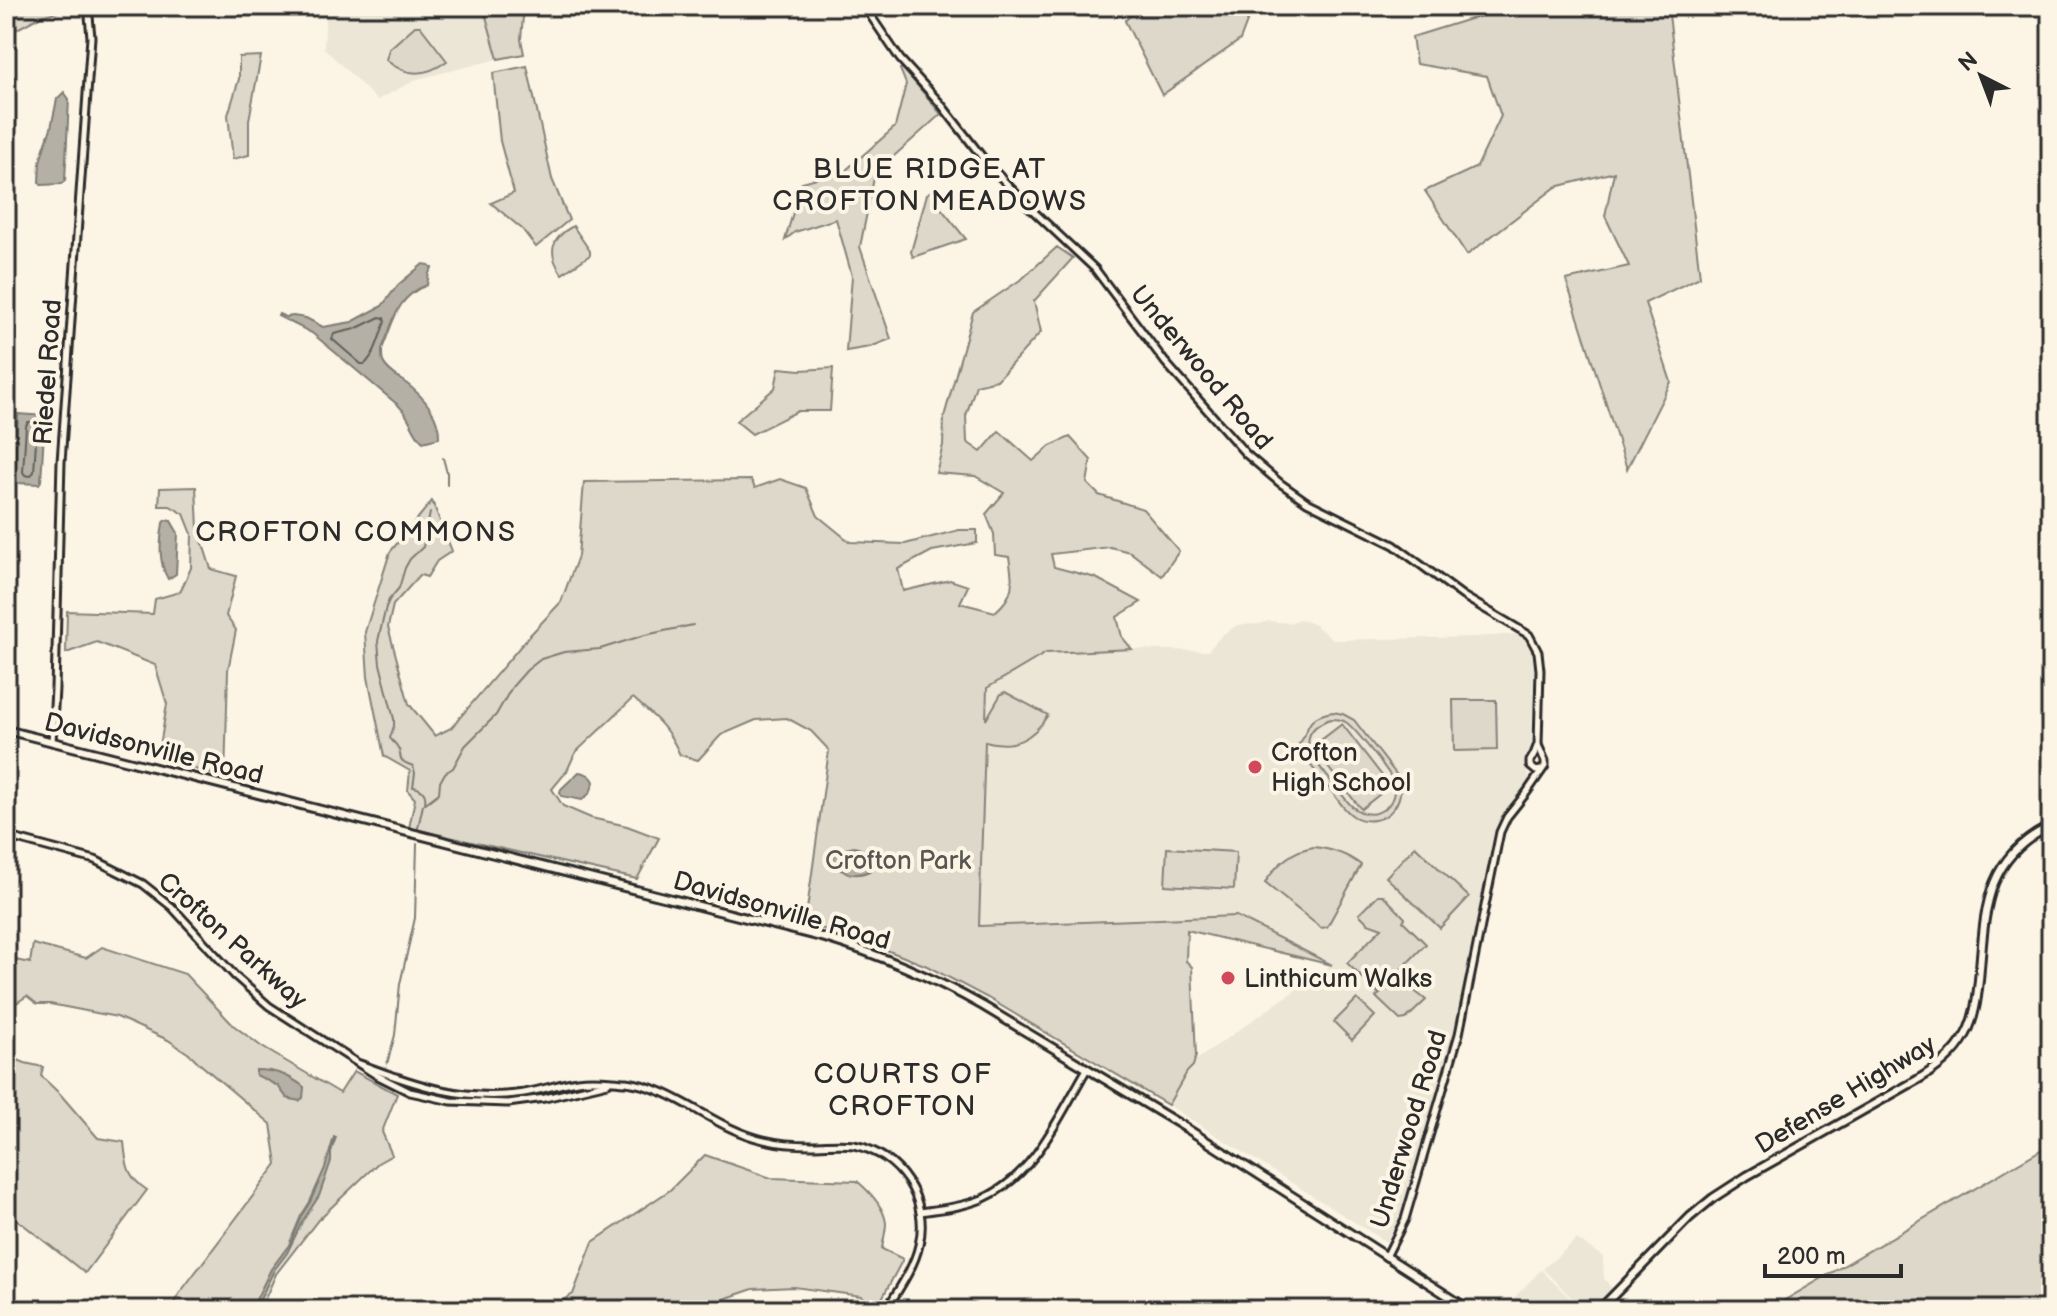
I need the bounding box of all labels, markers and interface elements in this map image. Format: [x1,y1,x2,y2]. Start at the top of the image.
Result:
north arrow [1941,36,2021,116]
text: N [1953,47,1984,78]
district label: BLUE RIDGE AT CROFTON MEADOWS [772,153,1088,218]
street label: Underwood Road [1123,279,1279,456]
street label: Riedel Road [28,298,69,446]
district label: CROFTON COMMONS [195,516,517,549]
street label: Davidsonville Road [41,707,266,792]
place label: Crofton High School [1271,738,1411,799]
marker: Crofton High School [1246,758,1264,776]
park label: Crofton Park [825,846,971,877]
street label: Crofton Parkway [151,866,313,1016]
street label: Davidsonville Road [669,866,894,957]
place label: Linthicum Walks [1244,964,1432,995]
marker: Linthicum Walks [1219,969,1237,987]
street label: Underwood Road [1365,1027,1454,1232]
street label: Defense Highway [1750,1029,1942,1161]
district label: COURTS OF CROFTON [813,1058,993,1123]
scale bar [1765,1228,1901,1278]
text: 200 m [1777,1242,1846,1271]

